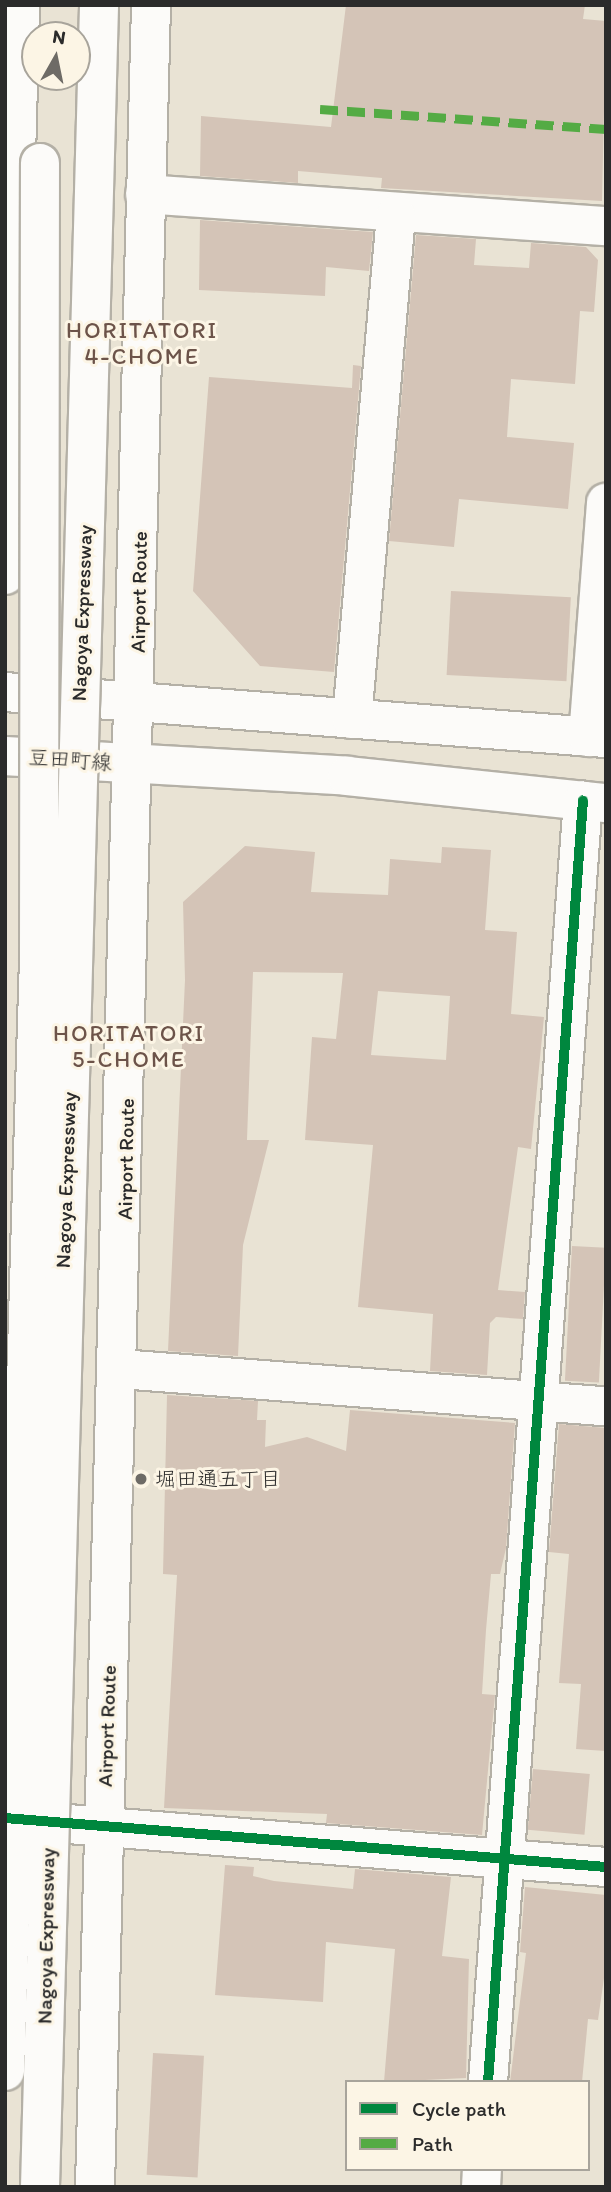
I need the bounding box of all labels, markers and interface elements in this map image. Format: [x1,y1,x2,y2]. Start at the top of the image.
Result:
north arrow [21,21,91,91]
text: N [51,24,67,49]
district label: HORITATORI 4-CHOME [68,316,216,370]
street label: Nagoya Expressway [66,525,98,701]
street label: Airport Route [125,531,153,653]
street label: 豆田町線 [27,745,113,775]
district label: HORITATORI 5-CHOME [55,1019,203,1073]
street label: Nagoya Expressway [50,1092,82,1268]
street label: Airport Route [112,1098,140,1220]
place label: 堀田通五丁目 [155,1466,281,1492]
marker: 堀田通五丁目 [133,1471,149,1487]
street label: Airport Route [92,1665,122,1787]
street label: Nagoya Expressway [32,1848,60,2024]
legend [345,2080,590,2171]
text: Cycle path [412,2096,506,2121]
text: Path [412,2131,453,2156]

